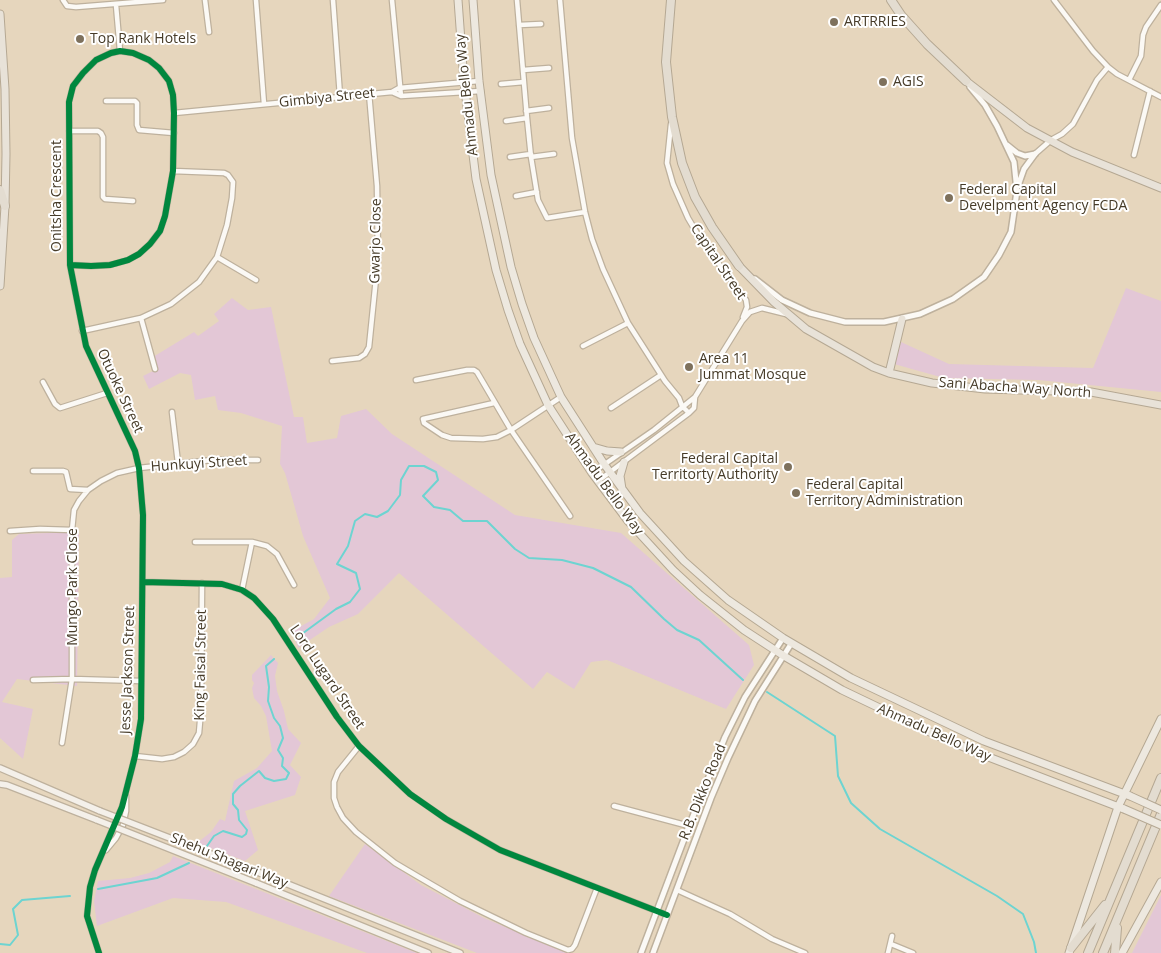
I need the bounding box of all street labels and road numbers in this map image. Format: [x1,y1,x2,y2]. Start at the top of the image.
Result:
street label: Ahmadu Bello Way [452,33,482,157]
street label: Gimbiya Street [278,85,376,111]
street label: Onitsha Crescent [49,140,65,252]
street label: Gwarjo Close [367,198,385,284]
street label: Capital Street [687,221,749,303]
street label: Otuoke Street [93,346,147,436]
street label: Sani Abacha Way North [938,374,1092,402]
street label: Ahmadu Bello Way [561,429,647,539]
street label: Hunkuyi Street [150,452,248,476]
street label: Mungo Park Close [65,528,81,646]
street label: Jesse Jackson Street [117,606,139,734]
street label: King Faisal Street [192,609,210,721]
street label: Lord Lugard Street [286,622,368,732]
street label: Ahmadu Bello Way [875,700,993,766]
street label: R.B. Dikko Road [676,741,730,843]
street label: Shehu Shagari Way [168,830,290,892]

